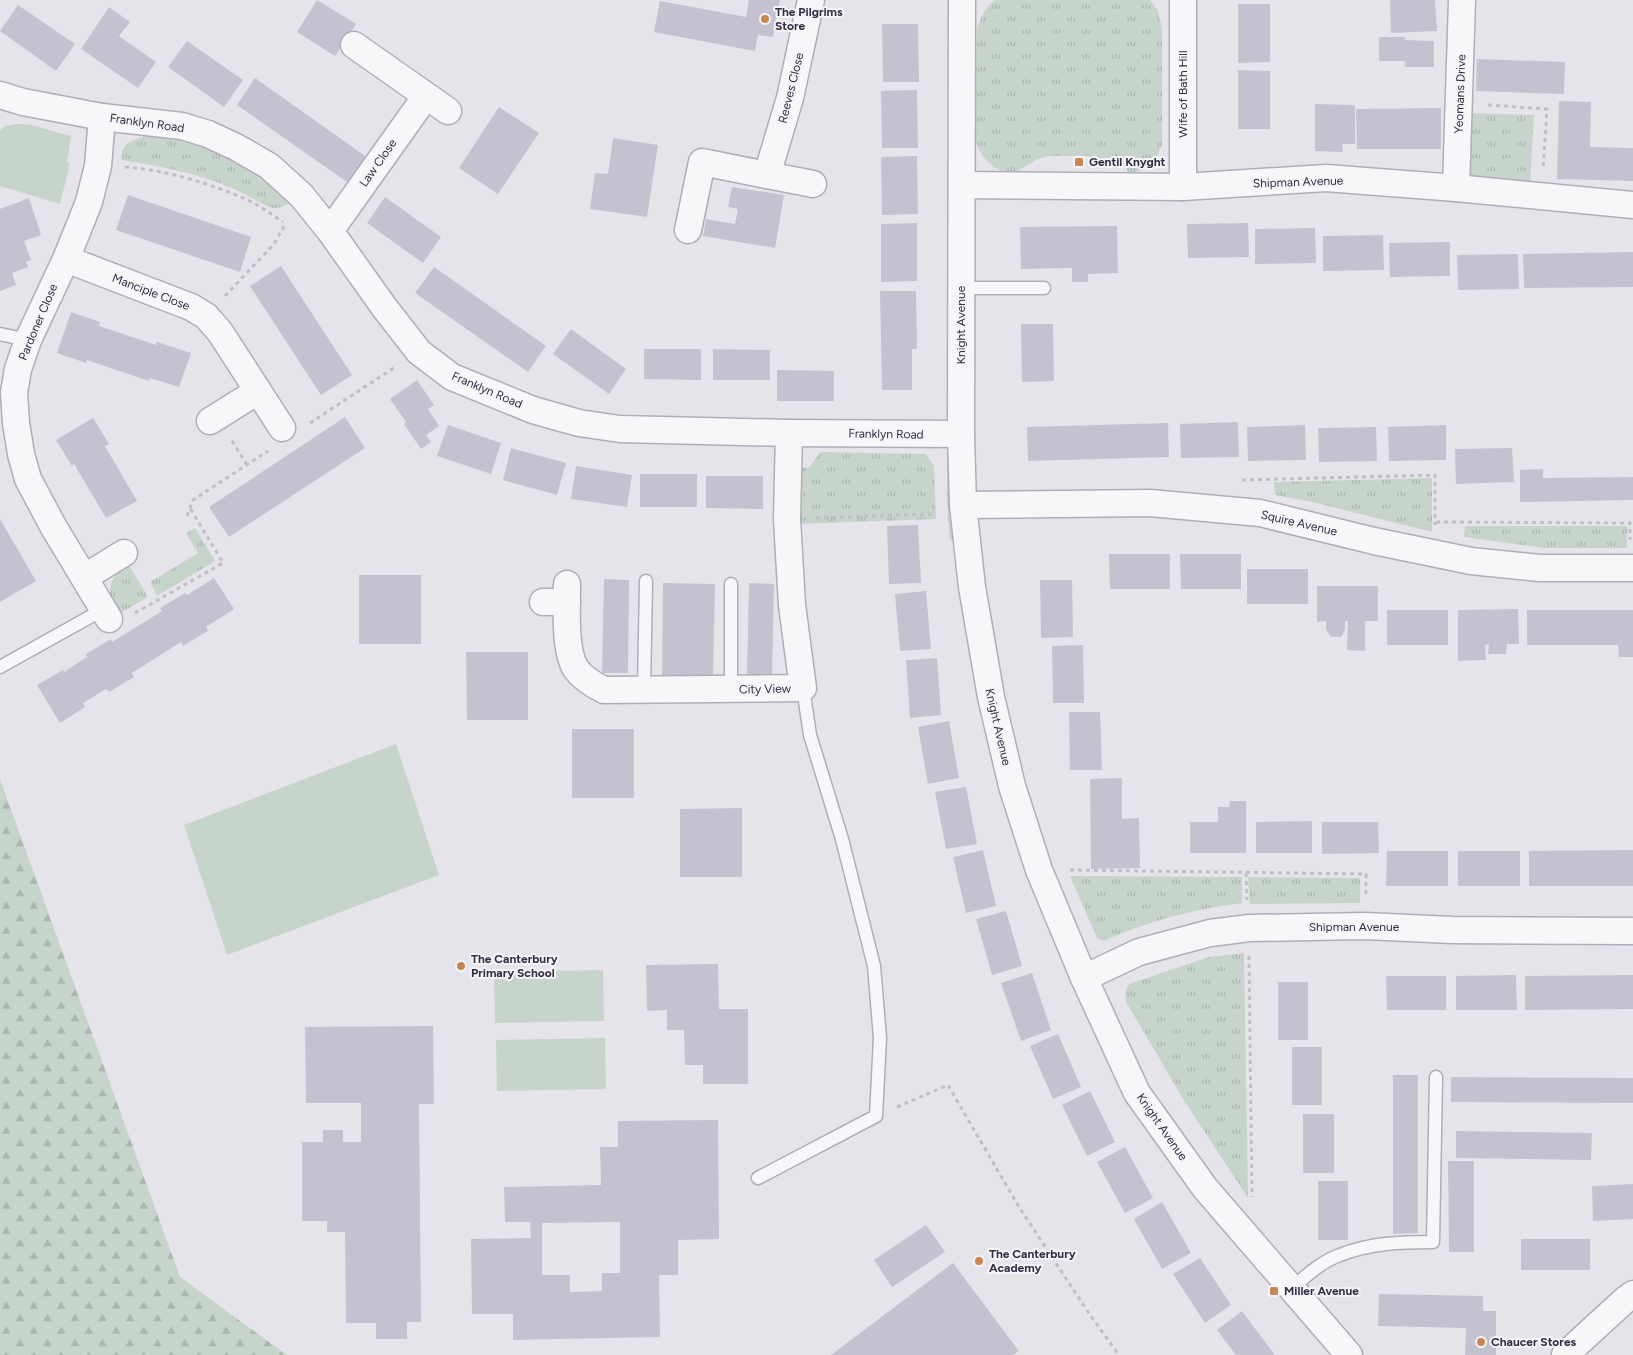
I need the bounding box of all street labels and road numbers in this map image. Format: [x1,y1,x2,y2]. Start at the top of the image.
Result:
street label: Wife of Bath Hill [1176,50,1190,138]
street label: Reeves Close [775,51,807,125]
street label: Yeomans Drive [1452,54,1468,134]
street label: Franklyn Road [109,111,185,135]
street label: Law Close [356,136,400,190]
street label: Shipman Avenue [1253,173,1344,191]
street label: Manciple Close [110,271,192,313]
street label: Pardoner Close [16,281,61,362]
street label: Knight Avenue [954,285,968,364]
street label: Franklyn Road [450,369,524,411]
street label: Franklyn Road [848,426,924,442]
street label: Squire Avenue [1259,507,1339,539]
street label: City View [739,682,792,696]
street label: Knight Avenue [982,687,1014,767]
street label: Shipman Avenue [1309,920,1400,934]
street label: Knight Avenue [1134,1091,1191,1164]

